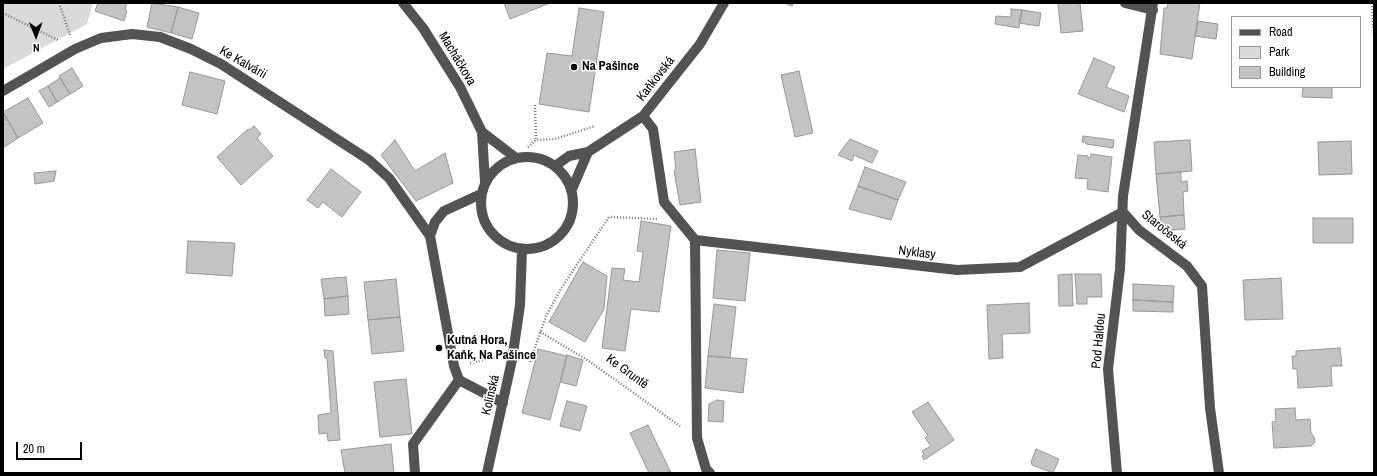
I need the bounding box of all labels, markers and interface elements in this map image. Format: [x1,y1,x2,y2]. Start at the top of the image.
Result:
north arrow [16,16,56,56]
legend [1231,16,1361,88]
text: Road [1269,24,1293,40]
street label: Macháčkova [435,29,479,89]
text: N [33,41,40,55]
street label: Ke Kalvárii [217,43,269,83]
text: Park [1269,44,1289,60]
street label: Kaňkovská [634,54,678,104]
place label: Na Pašince [582,59,639,75]
marker: Na Pašince [569,62,579,72]
text: Building [1269,64,1305,80]
street label: Staročeská [1138,207,1190,253]
street label: Nyklasy [898,243,936,263]
street label: Pod Haldou [1089,313,1109,369]
place label: Kutná Hora, Kaňk, Na Pašince [447,333,536,364]
marker: Kutná Hora, Kaňk, Na Pašince [434,343,444,353]
street label: Ke Gruntě [603,351,651,393]
street label: Kolínská [479,373,503,417]
scale bar [18,434,84,460]
text: 20 m [23,441,45,457]

